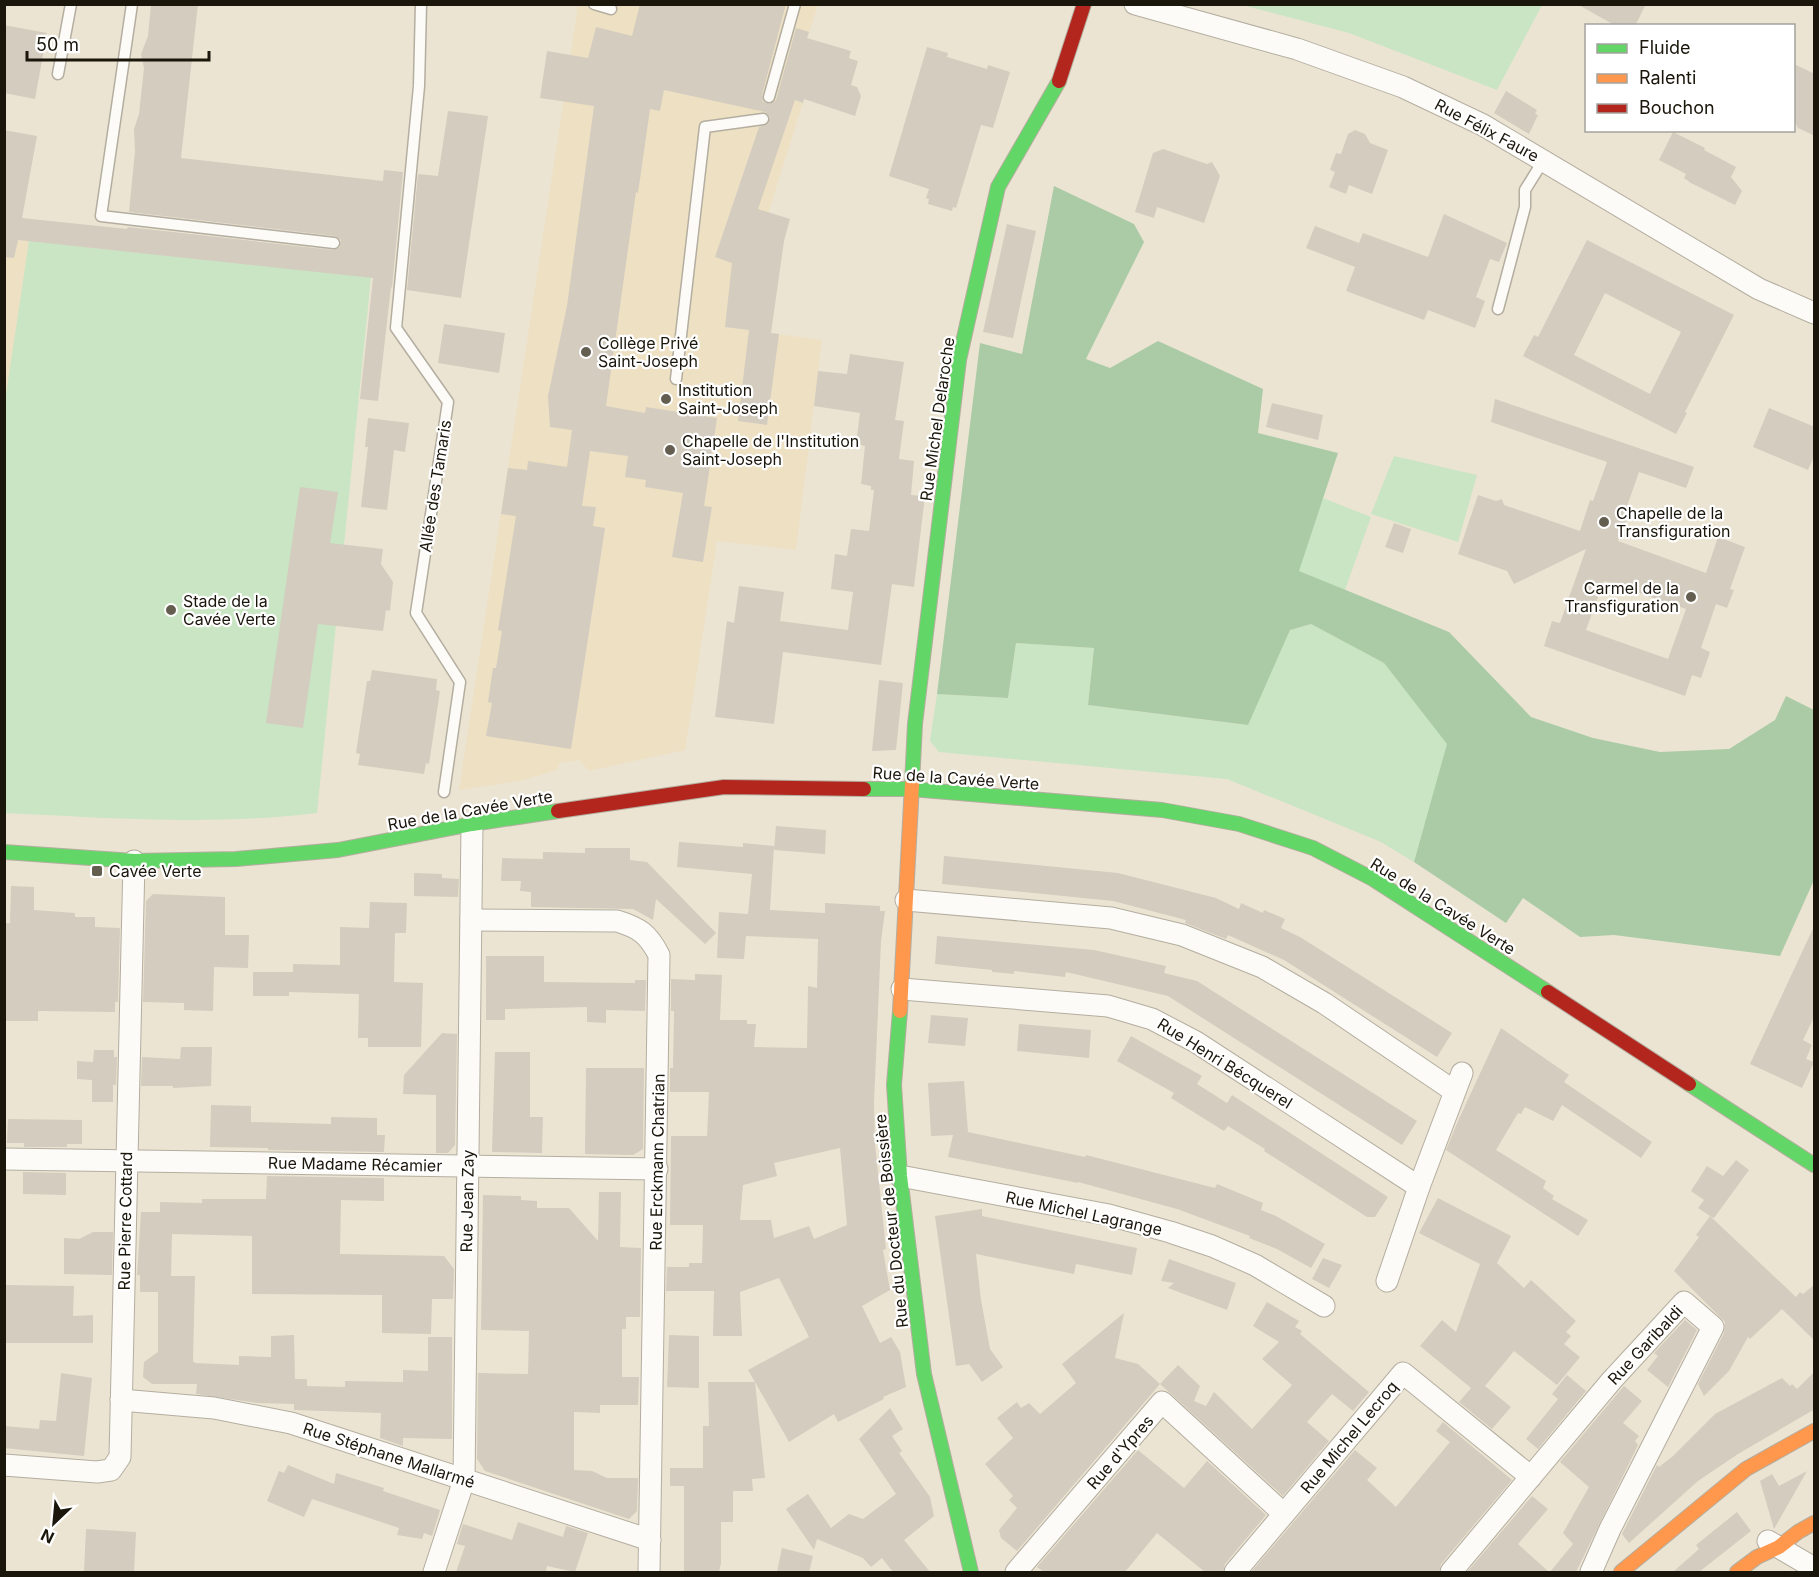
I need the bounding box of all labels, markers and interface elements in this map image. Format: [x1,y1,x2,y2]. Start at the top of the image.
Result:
scale bar [27,24,208,62]
legend [1585,24,1795,132]
text: 50 m [36,34,79,55]
text: Fluide [1639,37,1691,58]
text: Ralenti [1639,67,1696,88]
street label: Rue Félix Faure [1431,94,1543,166]
text: Bouchon [1639,97,1715,118]
place label: Collège Privé Saint-Joseph [598,333,698,371]
street label: Rue Michel Delaroche [916,336,958,502]
marker: Collège Privé Saint-Joseph [579,345,593,359]
place label: Institution Saint-Joseph [678,380,778,418]
marker: Institution Saint-Joseph [659,392,673,406]
street label: Allée des Tamaris [415,418,455,554]
place label: Chapelle de l'Institution Saint-Joseph [682,431,859,469]
marker: Chapelle de l'Institution Saint-Joseph [663,443,677,457]
place label: Chapelle de la Transfiguration [1616,503,1731,541]
marker: Chapelle de la Transfiguration [1597,515,1611,529]
place label: Carmel de la Transfiguration [1564,578,1679,616]
marker: Carmel de la Transfiguration [1684,590,1698,604]
place label: Stade de la Cavée Verte [183,591,276,629]
marker: Stade de la Cavée Verte [164,603,178,617]
street label: Rue de la Cavée Verte [872,762,1040,794]
street label: Rue de la Cavée Verte [386,786,554,834]
street label: Rue de la Cavée Verte [1367,853,1519,959]
place label: Cavée Verte [109,861,202,881]
marker: Cavée Verte [90,864,104,878]
street label: Rue Henri Bécquerel [1154,1013,1296,1113]
street label: Rue Erckmann Chatrian [645,1073,669,1251]
street label: Rue du Docteur de Boissière [870,1113,912,1329]
street label: Rue Jean Zay [456,1149,478,1253]
street label: Rue Pierre Cottard [114,1151,136,1291]
street label: Rue Madame Récamier [268,1152,442,1176]
street label: Rue Michel Lagrange [1004,1187,1164,1239]
street label: Rue Garibaldi [1603,1301,1687,1389]
street label: Rue Michel Lecroq [1296,1377,1402,1497]
street label: Rue d'Ypres [1082,1411,1158,1493]
street label: Rue Stéphane Mallarmé [301,1418,477,1492]
north arrow [24,1493,84,1553]
text: N [38,1525,57,1548]

